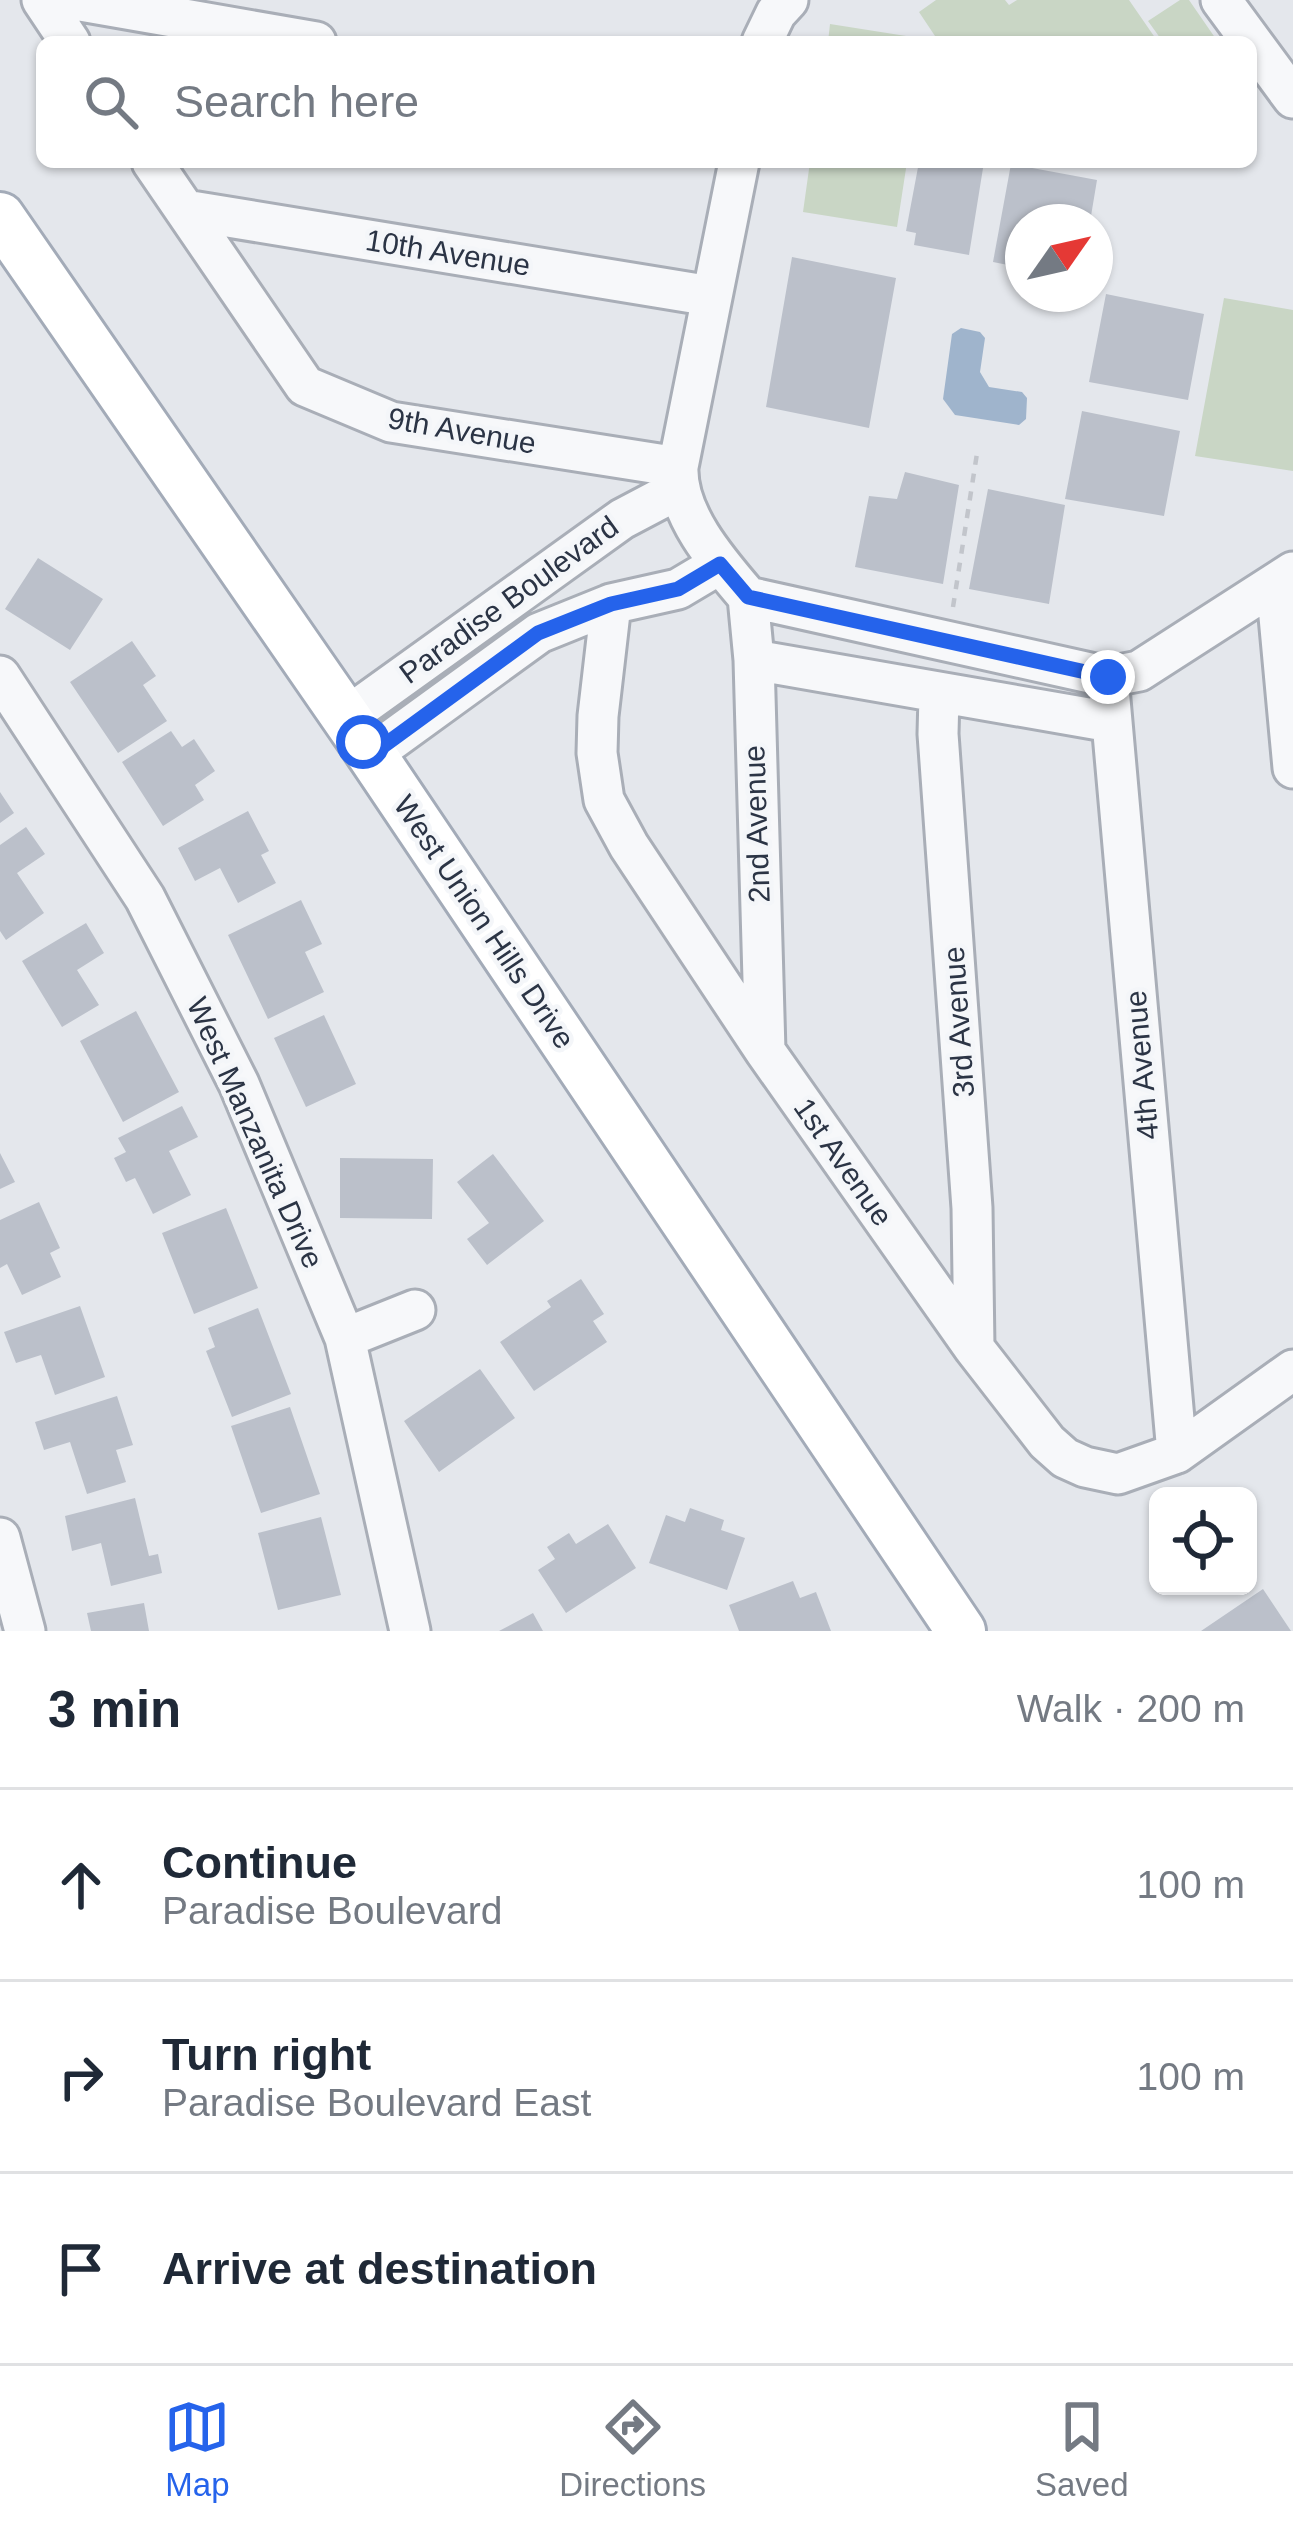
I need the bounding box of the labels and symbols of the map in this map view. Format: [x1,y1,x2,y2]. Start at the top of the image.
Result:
north arrow [1005,204,1113,312]
street label: 10th Avenue [363,223,533,282]
street label: 9th Avenue [386,401,539,460]
street label: Paradise Boulevard [393,509,624,690]
route end [1081,650,1135,704]
route start [336,715,390,769]
street label: 2nd Avenue [737,745,776,904]
street label: West Union Hills Drive [387,789,581,1054]
street label: 3rd Avenue [937,945,980,1099]
street label: 4th Avenue [1119,989,1164,1141]
street label: West Manzanita Drive [181,992,330,1273]
street label: 1st Avenue [787,1092,899,1232]

